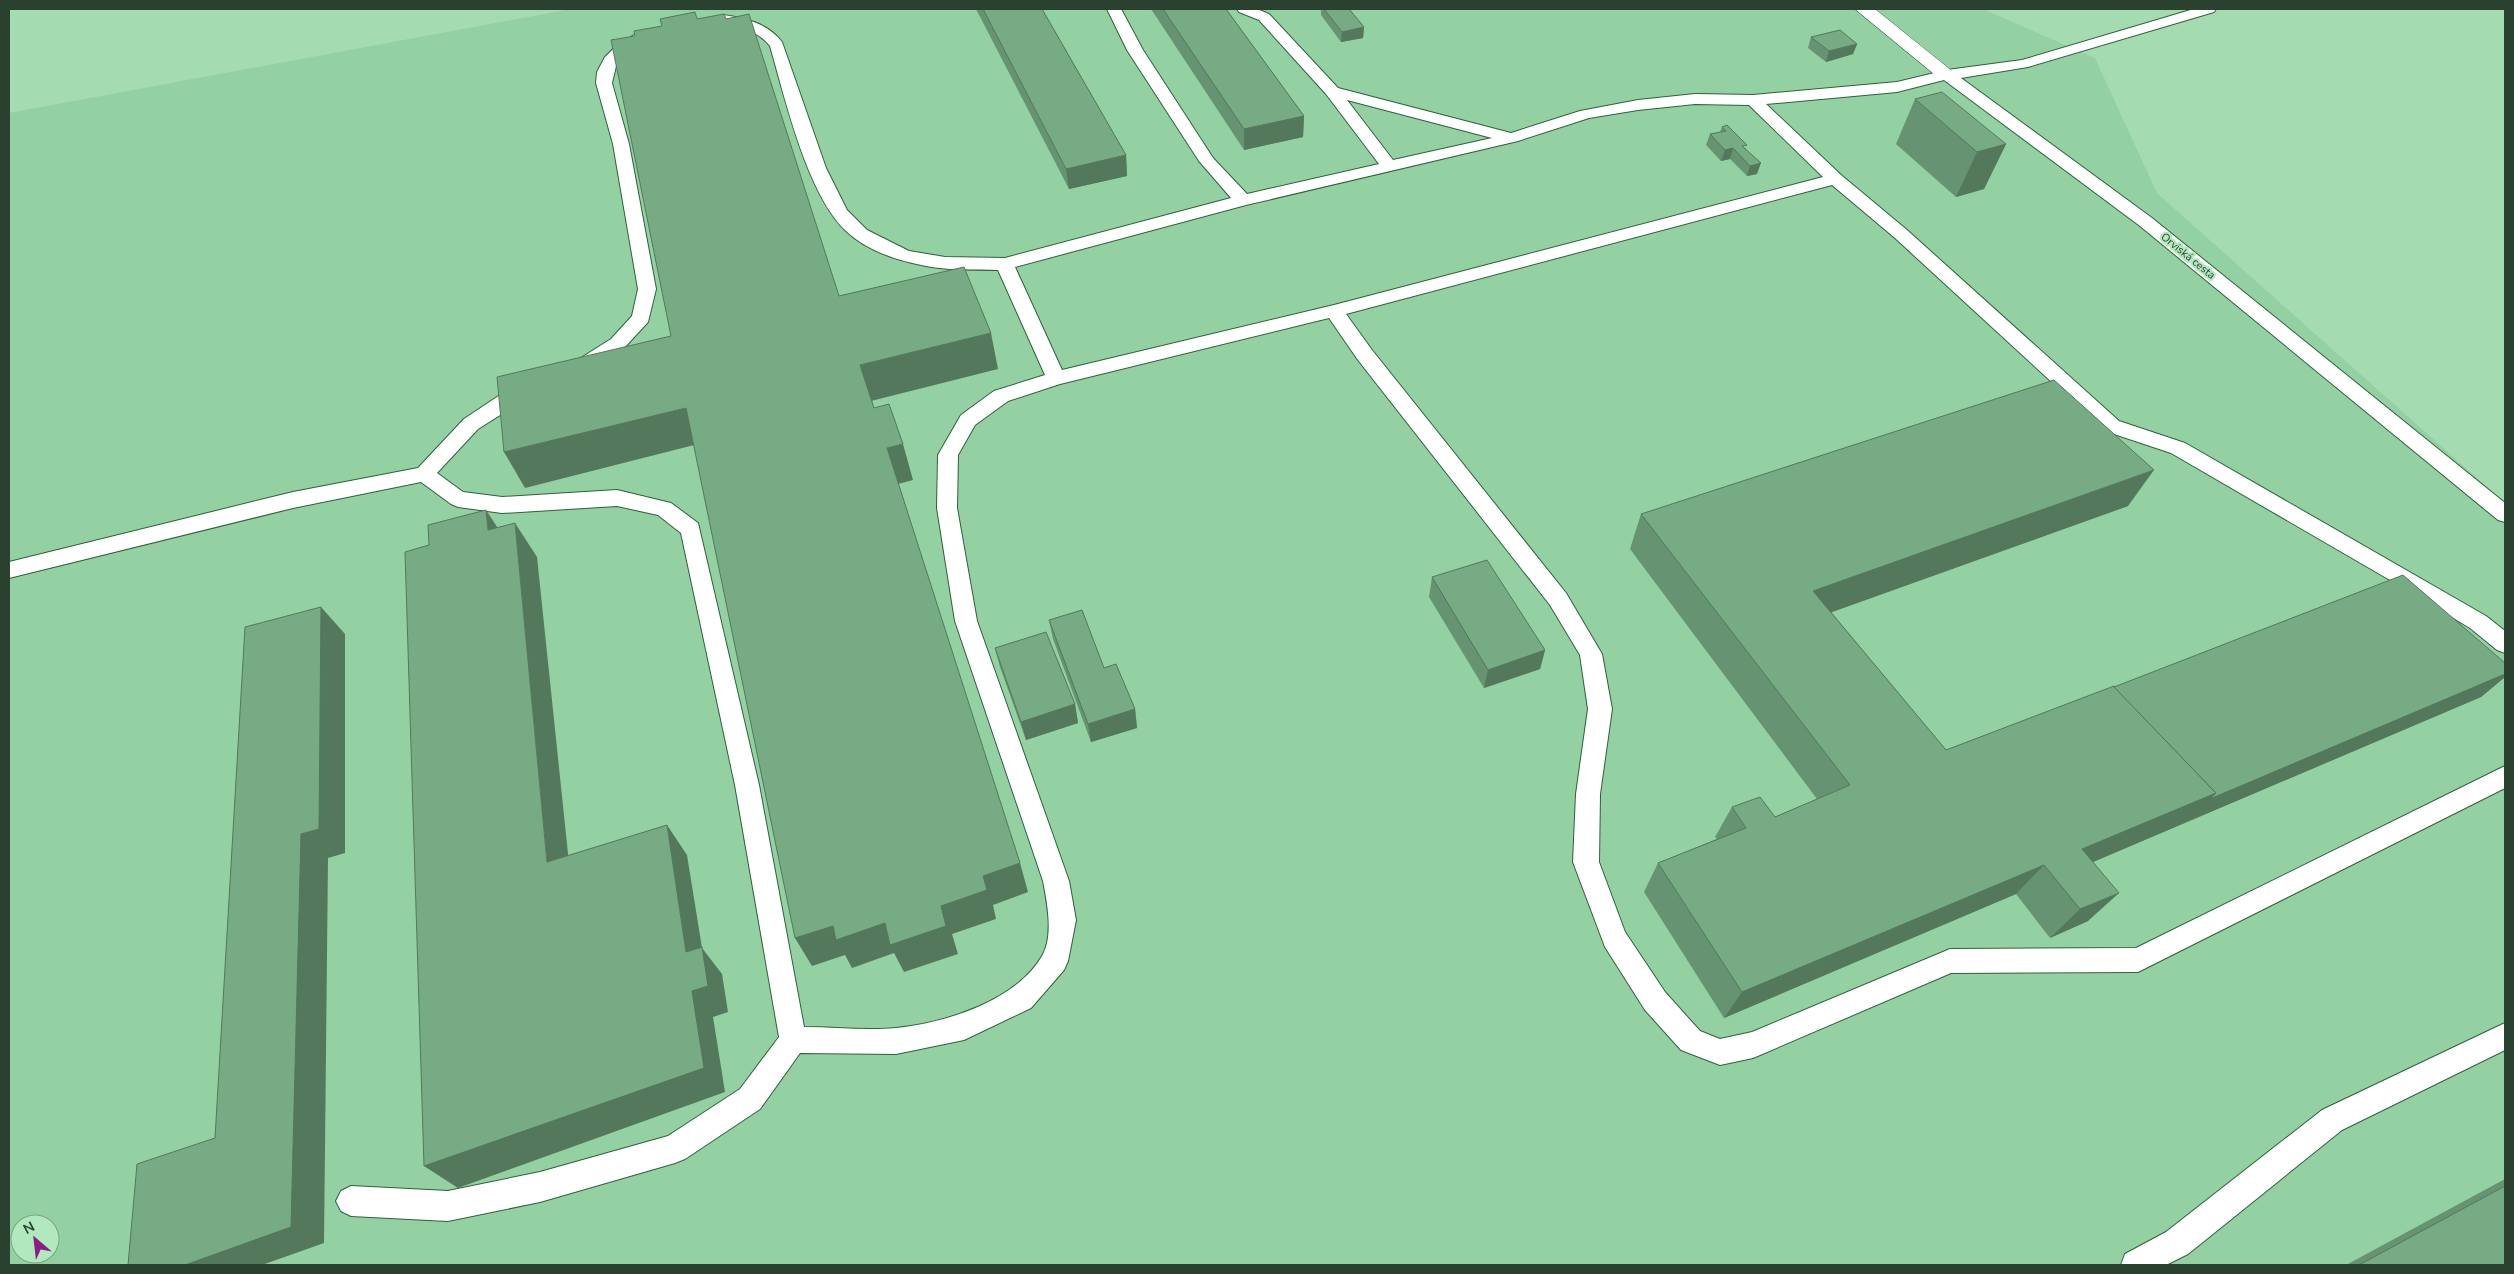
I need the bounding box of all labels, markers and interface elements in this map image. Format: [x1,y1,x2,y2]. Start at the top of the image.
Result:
street label: Orviská cesta [2158,229,2219,283]
north arrow [10,1214,60,1264]
text: N [20,1217,38,1239]

